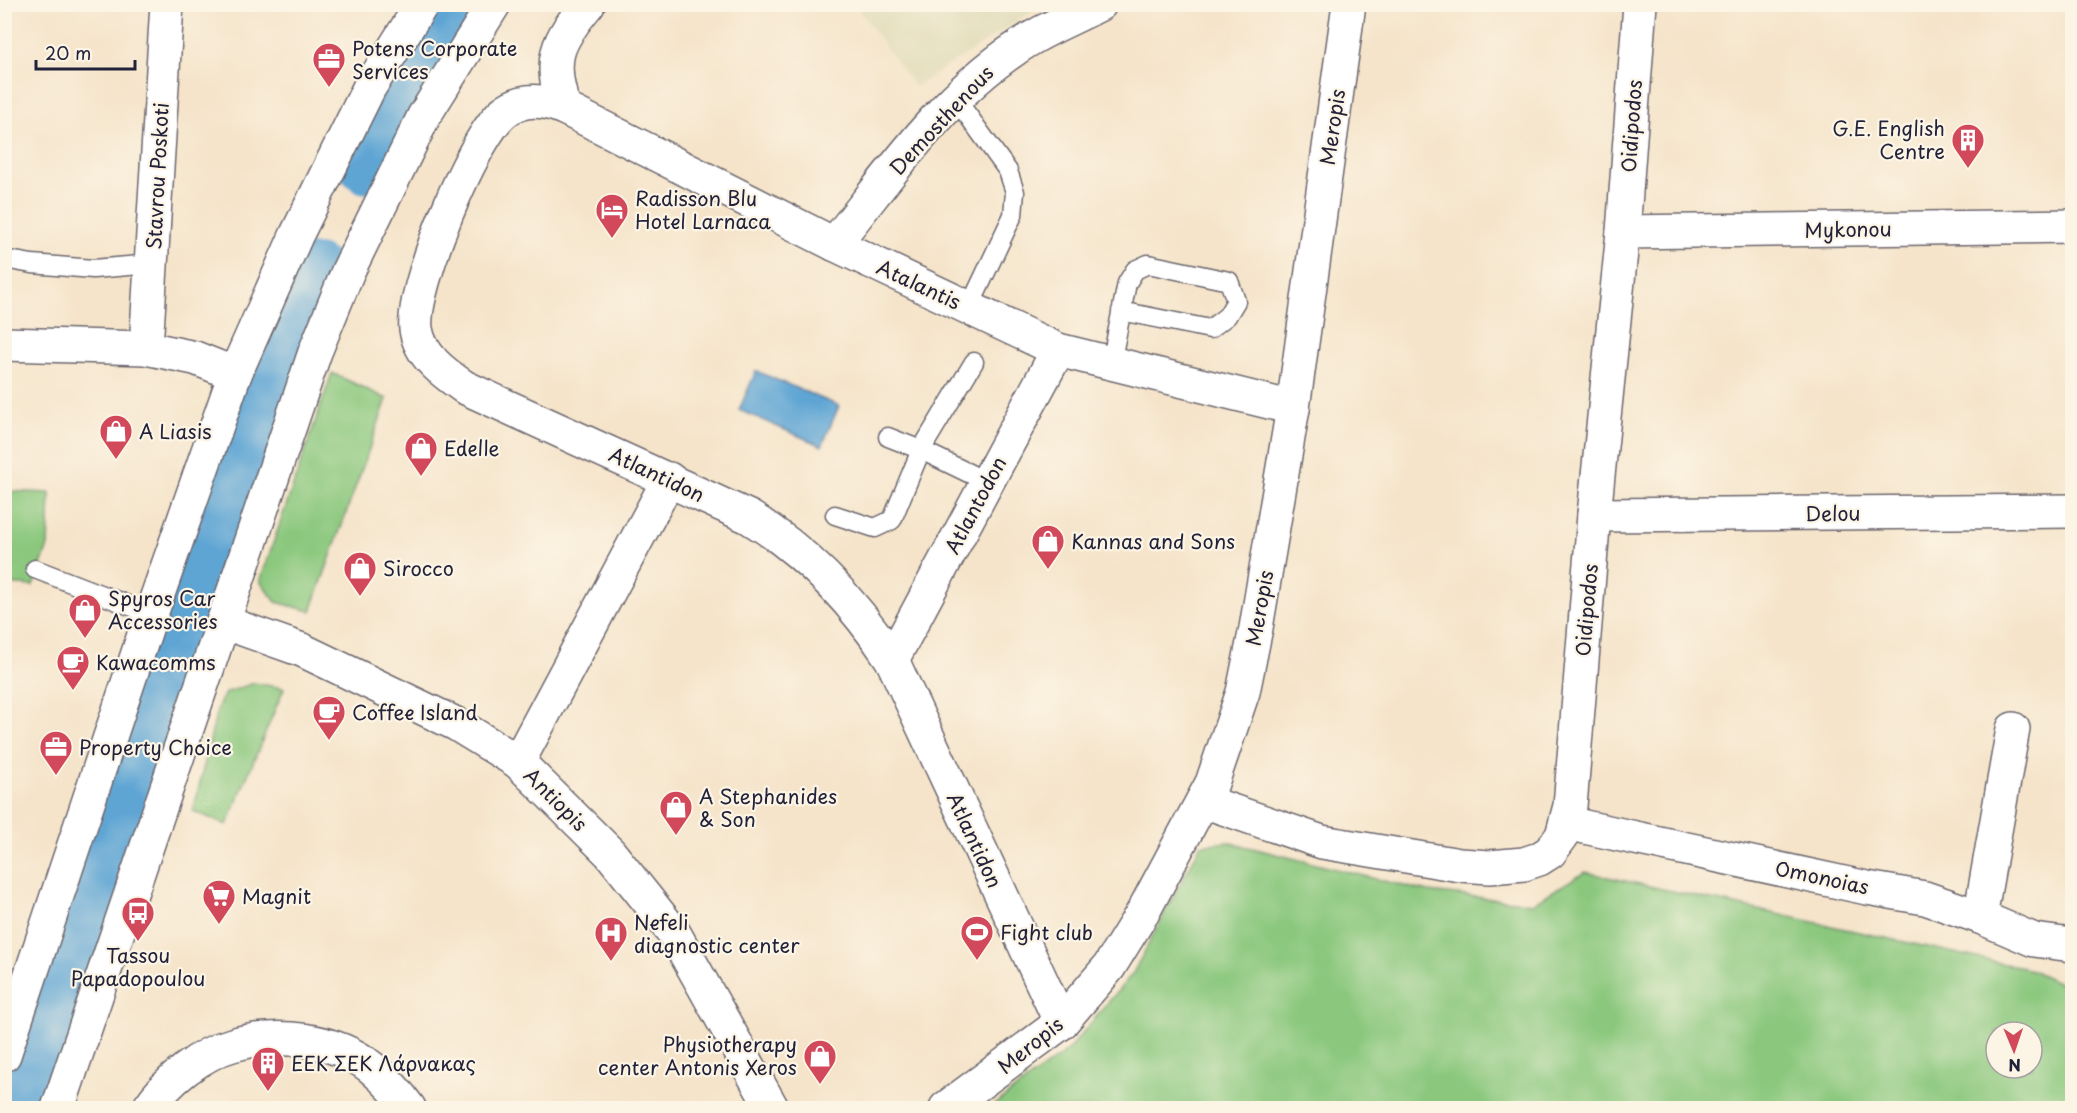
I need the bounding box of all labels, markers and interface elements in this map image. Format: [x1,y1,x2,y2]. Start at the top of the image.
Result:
scale bar [36,33,135,71]
place label: Potens Corporate Services [352,33,517,86]
text: 20 m [45,39,91,66]
office icon: Potens Corporate Services [311,41,347,88]
street label: Demosthenous [882,58,1000,182]
street label: Oidipodos [1613,78,1649,174]
street label: Meropis [1312,87,1352,167]
street label: Stavrou Poskoti [138,102,176,250]
place label: G.E. English Centre [1832,113,1945,166]
building icon: G.E. English Centre [1950,122,1986,169]
place label: Radisson Blu Hotel Larnaca [635,183,771,236]
hotel icon: Radisson Blu Hotel Larnaca [594,192,630,239]
street label: Mykonou [1804,213,1892,245]
street label: Atalantis [872,251,966,317]
shop icon: A Liasis [98,413,134,460]
place label: A Liasis [139,416,212,446]
shop icon: Edelle [403,430,439,477]
place label: Edelle [444,433,499,463]
street label: Atlantidon [604,439,710,509]
street label: Atlantodon [937,451,1013,559]
street label: Delou [1805,498,1861,528]
shop icon: Kannas and Sons [1030,523,1066,570]
place label: Kannas and Sons [1071,526,1235,556]
shop icon: Sirocco [342,550,378,597]
place label: Sirocco [383,553,454,583]
street label: Oidipodos [1567,562,1605,658]
street label: Meropis [1238,568,1280,648]
place label: Spyros Car Accessories [108,583,218,636]
shop icon: Spyros Car Accessories [67,592,103,639]
cafe icon: Kawacomms [55,644,91,691]
place label: Kawacomms [96,647,216,677]
cafe icon: Coffee Island [311,694,347,741]
place label: Coffee Island [352,697,478,727]
office icon: Property Choice [38,729,74,776]
place label: Property Choice [79,732,232,762]
street label: Antiopis [517,760,595,838]
place label: A Stephanides & Son [699,781,837,834]
street label: Atlantidon [940,787,1010,893]
shop icon: A Stephanides & Son [658,789,694,836]
street label: Omonoias [1772,852,1872,902]
supermarket icon: Magnit [201,878,237,925]
place label: Magnit [242,881,311,911]
bus stop icon: Tassou Papadopoulou [120,895,156,942]
place label: Nefeli diagnostic center [634,907,800,960]
sports icon: Fight club [959,914,995,961]
hospital icon: Nefeli diagnostic center [593,915,629,962]
place label: Fight club [1000,917,1093,947]
place label: Tassou Papadopoulou [71,940,205,993]
street label: Meropis [991,1009,1069,1081]
north arrow [1984,1020,2044,1080]
place label: Physiotherapy center Antonis Xeros [598,1029,797,1082]
shop icon: Physiotherapy center Antonis Xeros [802,1038,838,1085]
building icon: ΕΕΚ ΣΕΚ Λάρνακας [250,1045,286,1092]
place label: ΕΕΚ ΣΕΚ Λάρνακας [291,1048,476,1078]
text: N [2008,1054,2021,1078]

